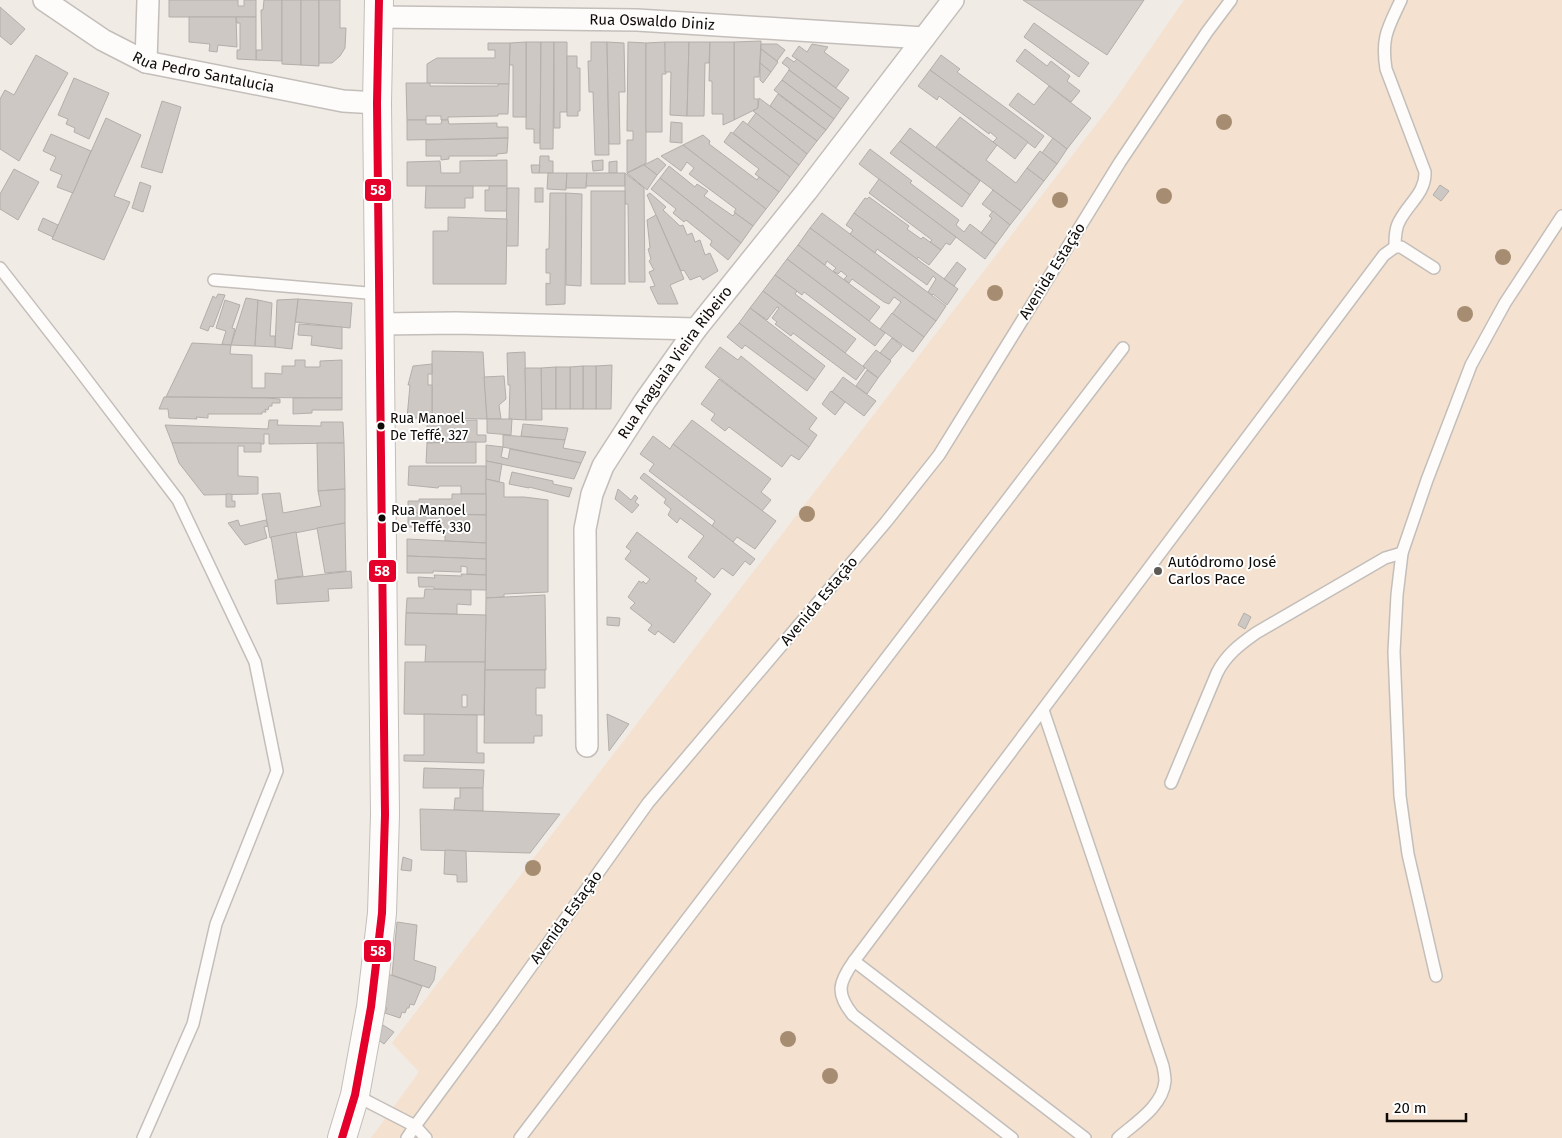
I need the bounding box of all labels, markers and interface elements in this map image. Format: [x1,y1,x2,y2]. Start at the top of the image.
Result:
street label: Rua Oswaldo Diniz [589,10,716,34]
street label: Rua Pedro Santalucia [129,48,276,96]
line badge: 58 [364,178,392,202]
text: 58 [370,182,386,199]
street label: Avenida Estação [1015,219,1089,323]
street label: Rua Araguaia Vieira Ribeiro [614,282,736,442]
place label: Rua Manoel De Teffé, 327 [390,410,468,444]
marker: Rua Manoel De Teffé, 327 [376,421,386,431]
place label: Rua Manoel De Teffé, 330 [391,502,471,536]
marker: Rua Manoel De Teffé, 330 [377,513,387,523]
street label: Avenida Estação [777,553,861,649]
place label: Autódromo José Carlos Pace [1168,553,1276,588]
line badge: 58 [368,559,397,583]
text: 58 [374,563,390,580]
marker: Autódromo José Carlos Pace [1152,565,1164,577]
street label: Avenida Estação [526,867,606,967]
line badge: 58 [363,939,392,963]
text: 58 [370,943,386,960]
scale bar [1387,1090,1466,1122]
text: 20 m [1394,1099,1427,1117]

